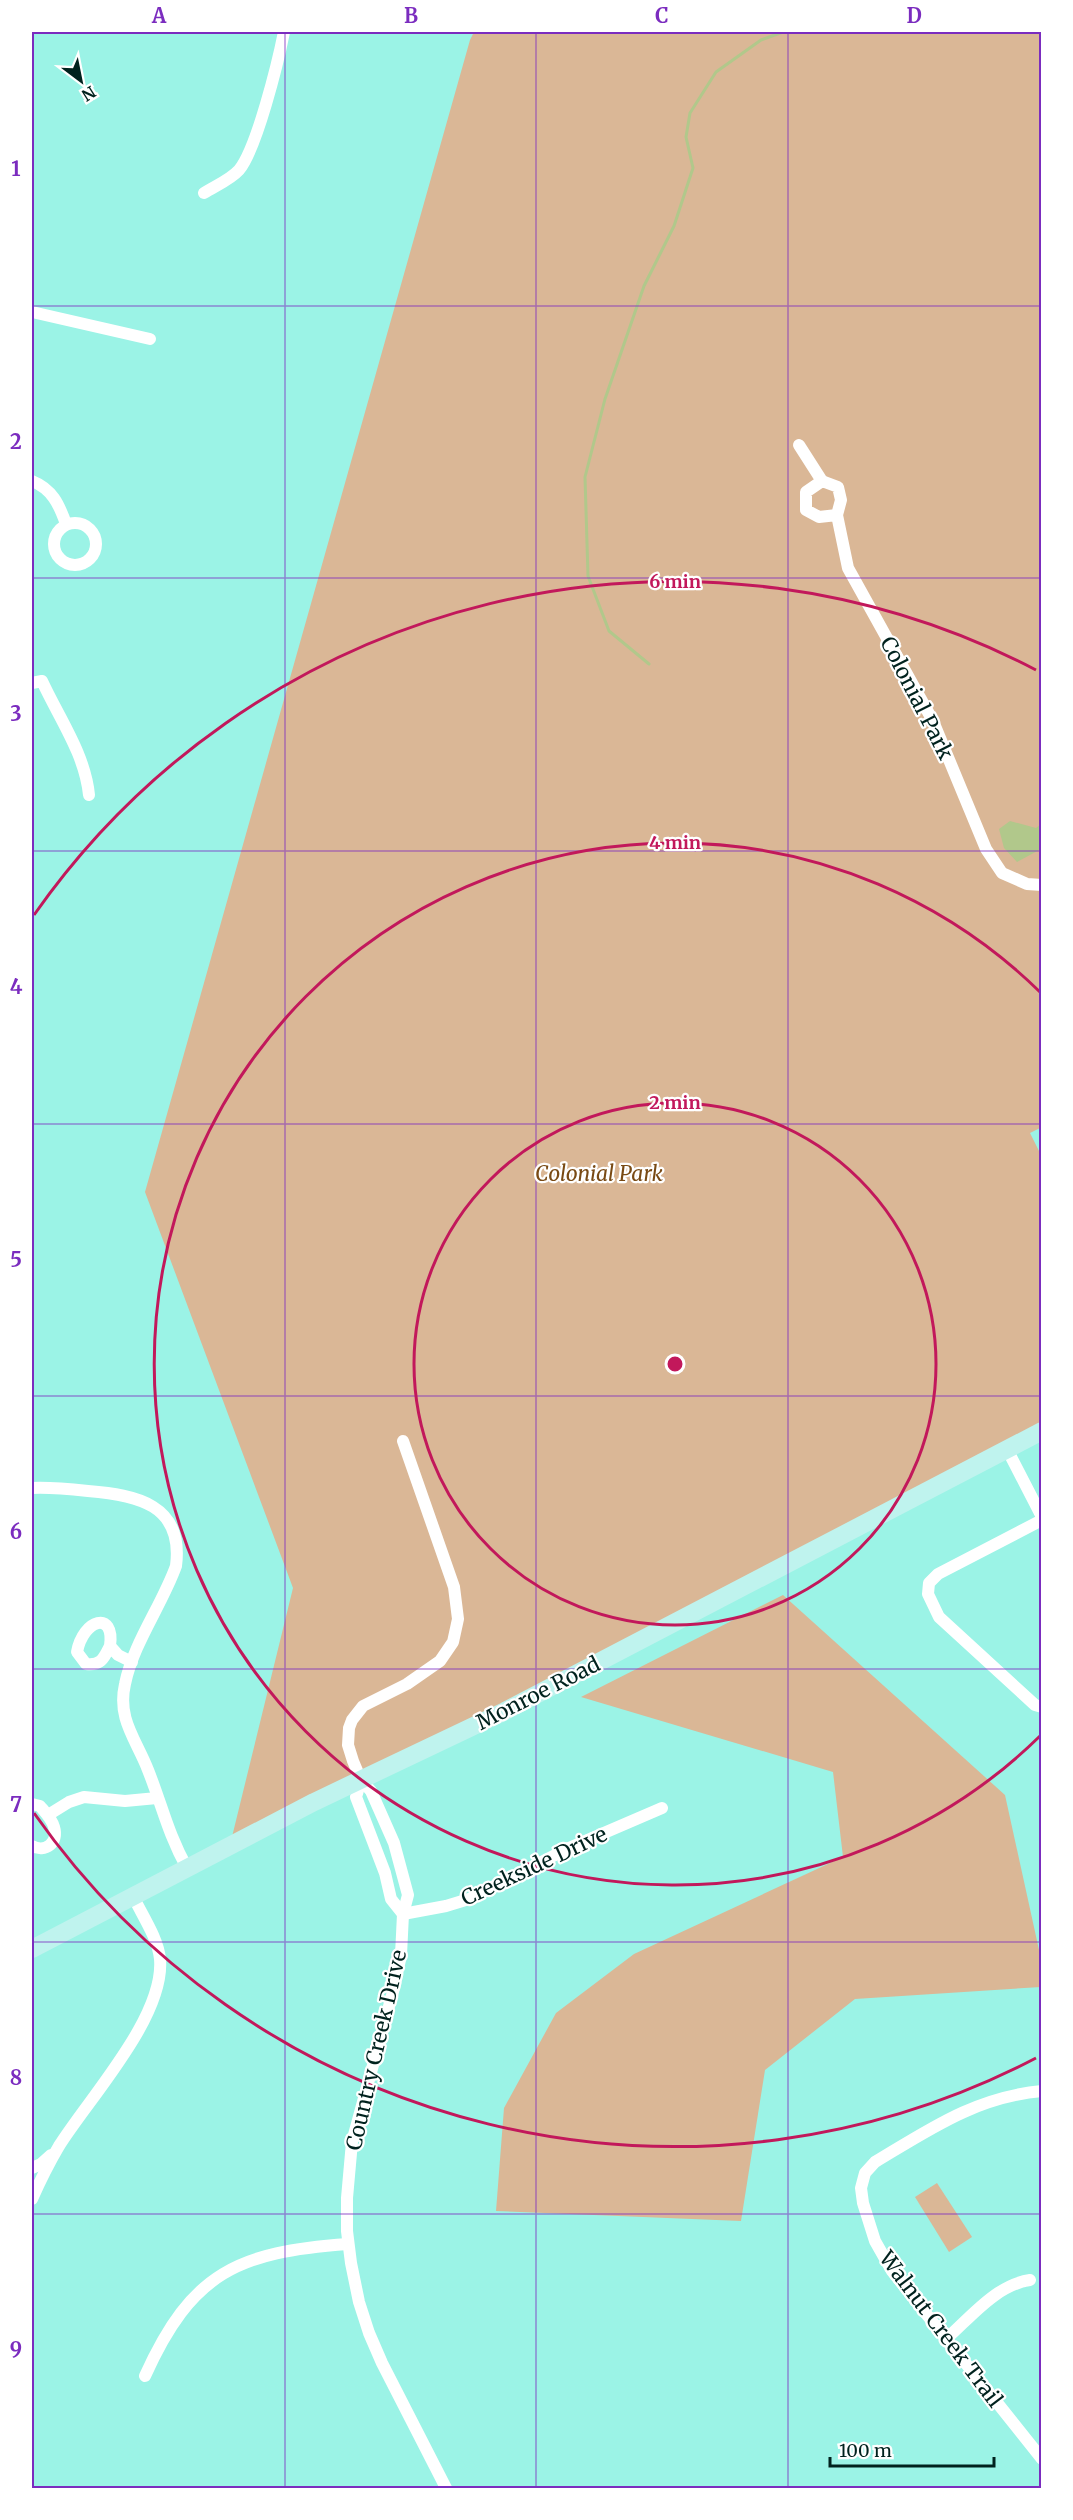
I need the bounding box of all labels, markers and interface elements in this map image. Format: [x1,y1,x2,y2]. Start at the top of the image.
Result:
text: A [151,3,167,28]
text: B [404,3,418,28]
text: C [655,3,669,28]
text: D [906,3,922,28]
north arrow [51,51,111,111]
text: N [78,82,100,106]
text: 1 [11,156,21,181]
text: 2 [10,429,22,454]
text: 6 min [649,570,701,593]
street label: Colonial Park [874,632,960,765]
text: 3 [10,701,22,726]
text: 4 min [649,831,701,854]
text: 4 [10,974,23,999]
text: 2 min [649,1091,701,1114]
park label: Colonial Park [535,1160,663,1187]
text: 5 [10,1247,22,1272]
centre of rings [665,1354,685,1374]
text: 6 [10,1519,22,1544]
street label: Monroe Road [472,1650,605,1736]
text: 7 [10,1792,22,1817]
street label: Creekside Drive [457,1820,611,1912]
street label: Country Creek Drive [340,1947,412,2153]
text: 8 [10,2065,22,2090]
street label: Walnut Creek Trail [873,2245,1009,2413]
text: 9 [10,2337,22,2362]
scale bar [830,2430,994,2468]
text: 100 m [839,2439,892,2462]

